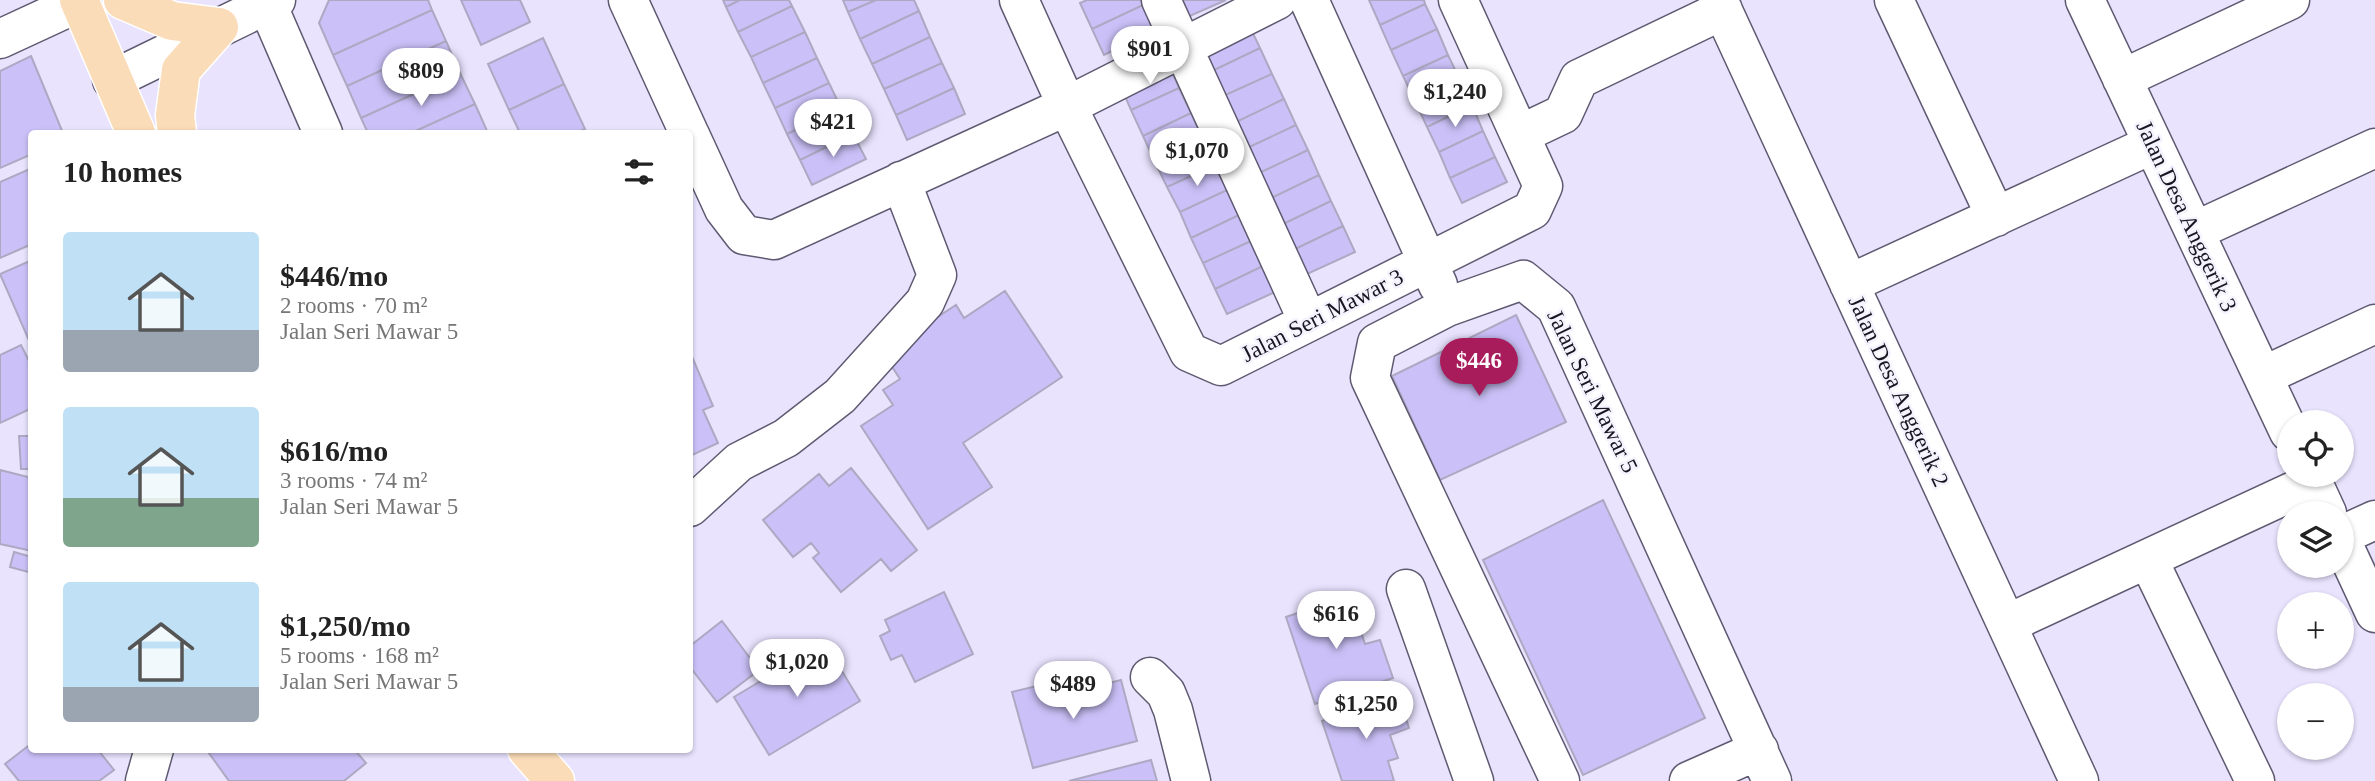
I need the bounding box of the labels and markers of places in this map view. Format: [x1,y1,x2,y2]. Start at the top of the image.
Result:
pin: $901 [1109,27,1191,86]
pin: $809 [380,48,462,108]
pin: $1,240 [1398,69,1512,129]
pin: $421 [792,100,874,159]
pin: $1,070 [1140,128,1254,188]
pin: $446 [1438,338,1520,398]
pin: $616 [1295,592,1377,651]
pin: $1,020 [740,640,854,699]
pin: $489 [1032,662,1114,721]
pin: $1,250 [1309,682,1423,741]

